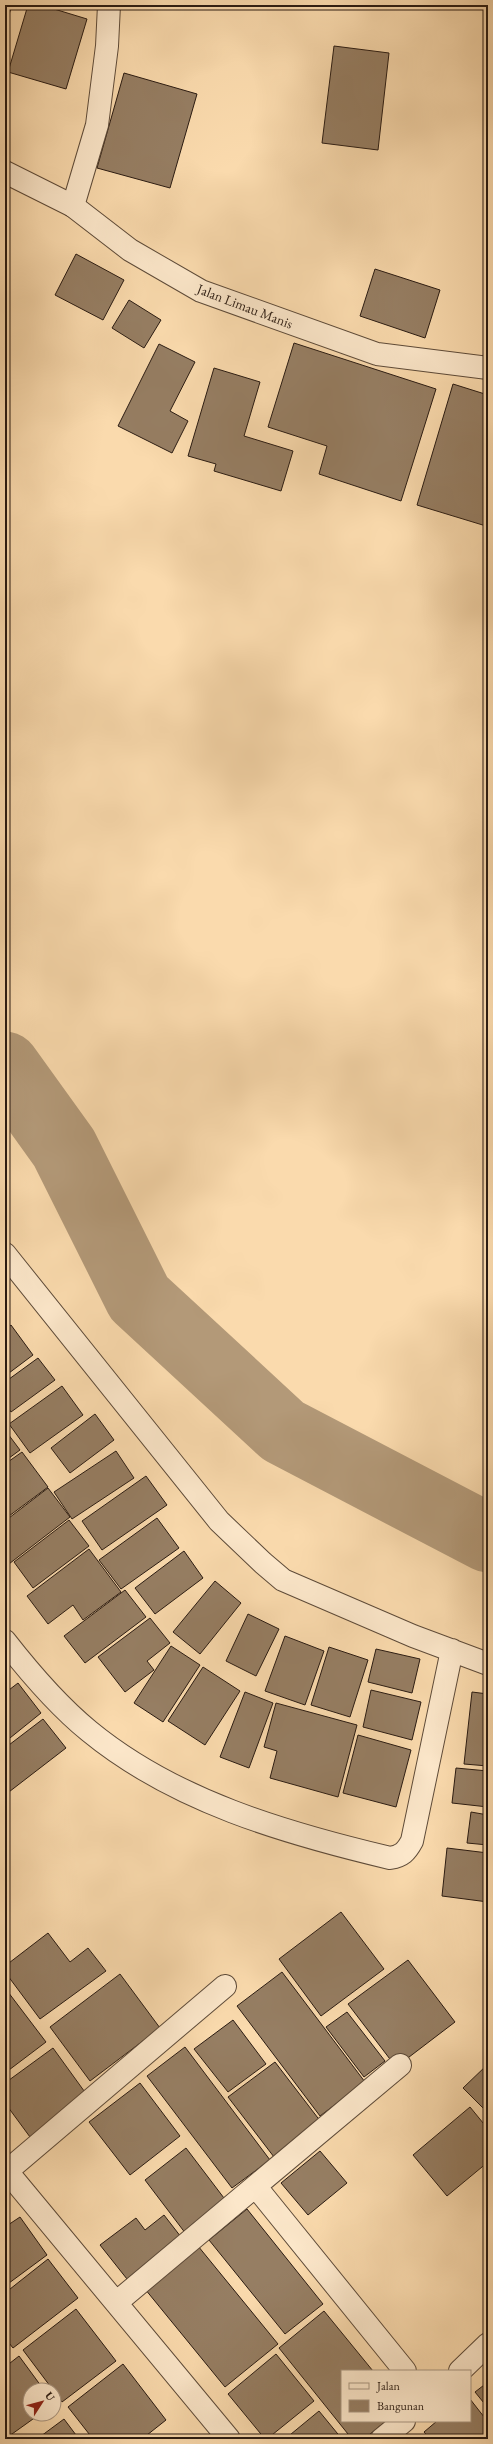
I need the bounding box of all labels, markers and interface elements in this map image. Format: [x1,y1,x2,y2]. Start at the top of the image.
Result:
street label: Jalan Limau Manis [194,279,296,333]
legend [341,2370,471,2422]
text: Jalan [376,2378,401,2394]
north arrow [22,2382,62,2422]
text: U [42,2389,59,2404]
text: Bangunan [377,2398,425,2414]

